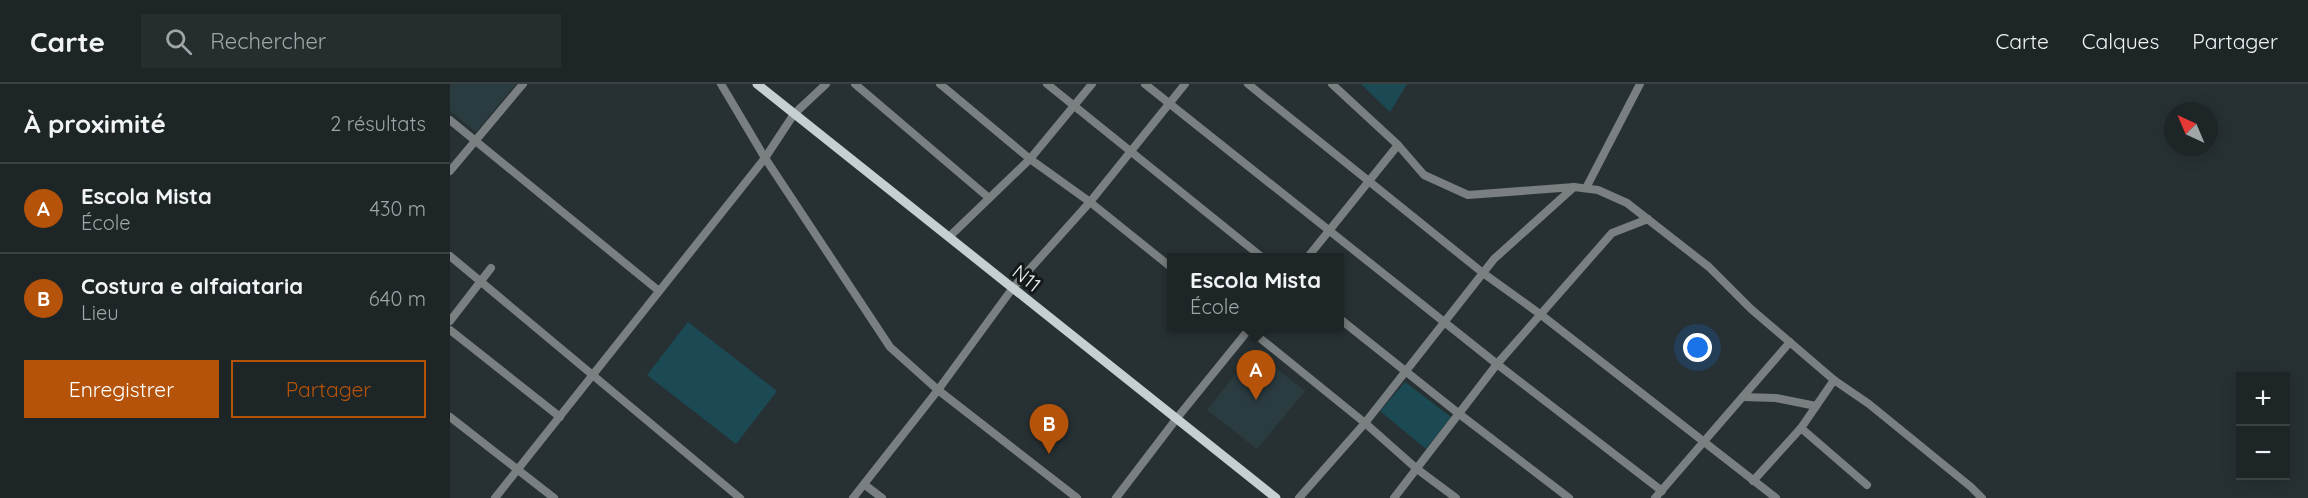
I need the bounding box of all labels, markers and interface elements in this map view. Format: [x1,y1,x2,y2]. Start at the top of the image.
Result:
search box [141,14,561,68]
text: Carte [30,24,105,59]
icon: search [162,25,195,58]
text: Rechercher [210,27,326,55]
text: Carte [1995,28,2049,54]
text: Calques [2082,28,2159,54]
text: Partager [2192,28,2278,54]
north arrow [2164,102,2218,156]
text: À proximité [24,107,166,140]
text: 2 résultats [330,111,426,136]
text: Escola Mista [81,182,212,210]
text: A [37,196,50,221]
text: 430 m [369,196,426,221]
text: École [81,210,131,235]
popup [1167,253,1344,331]
street label: N11 [1008,259,1046,297]
text: Escola Mista [1190,266,1321,294]
text: Costura e alfaiataria [81,272,303,300]
text: B [37,286,50,311]
text: 640 m [369,286,426,311]
text: École [1190,294,1240,319]
text: Lieu [81,300,119,325]
your location [1683,333,1712,362]
pin: A [1236,350,1276,400]
button: Enregistrer [24,360,219,418]
button: Partager [231,360,426,418]
map controls [2236,372,2290,480]
button: + [2236,372,2290,426]
pin: B [1030,404,1068,454]
button: − [2236,426,2290,480]

